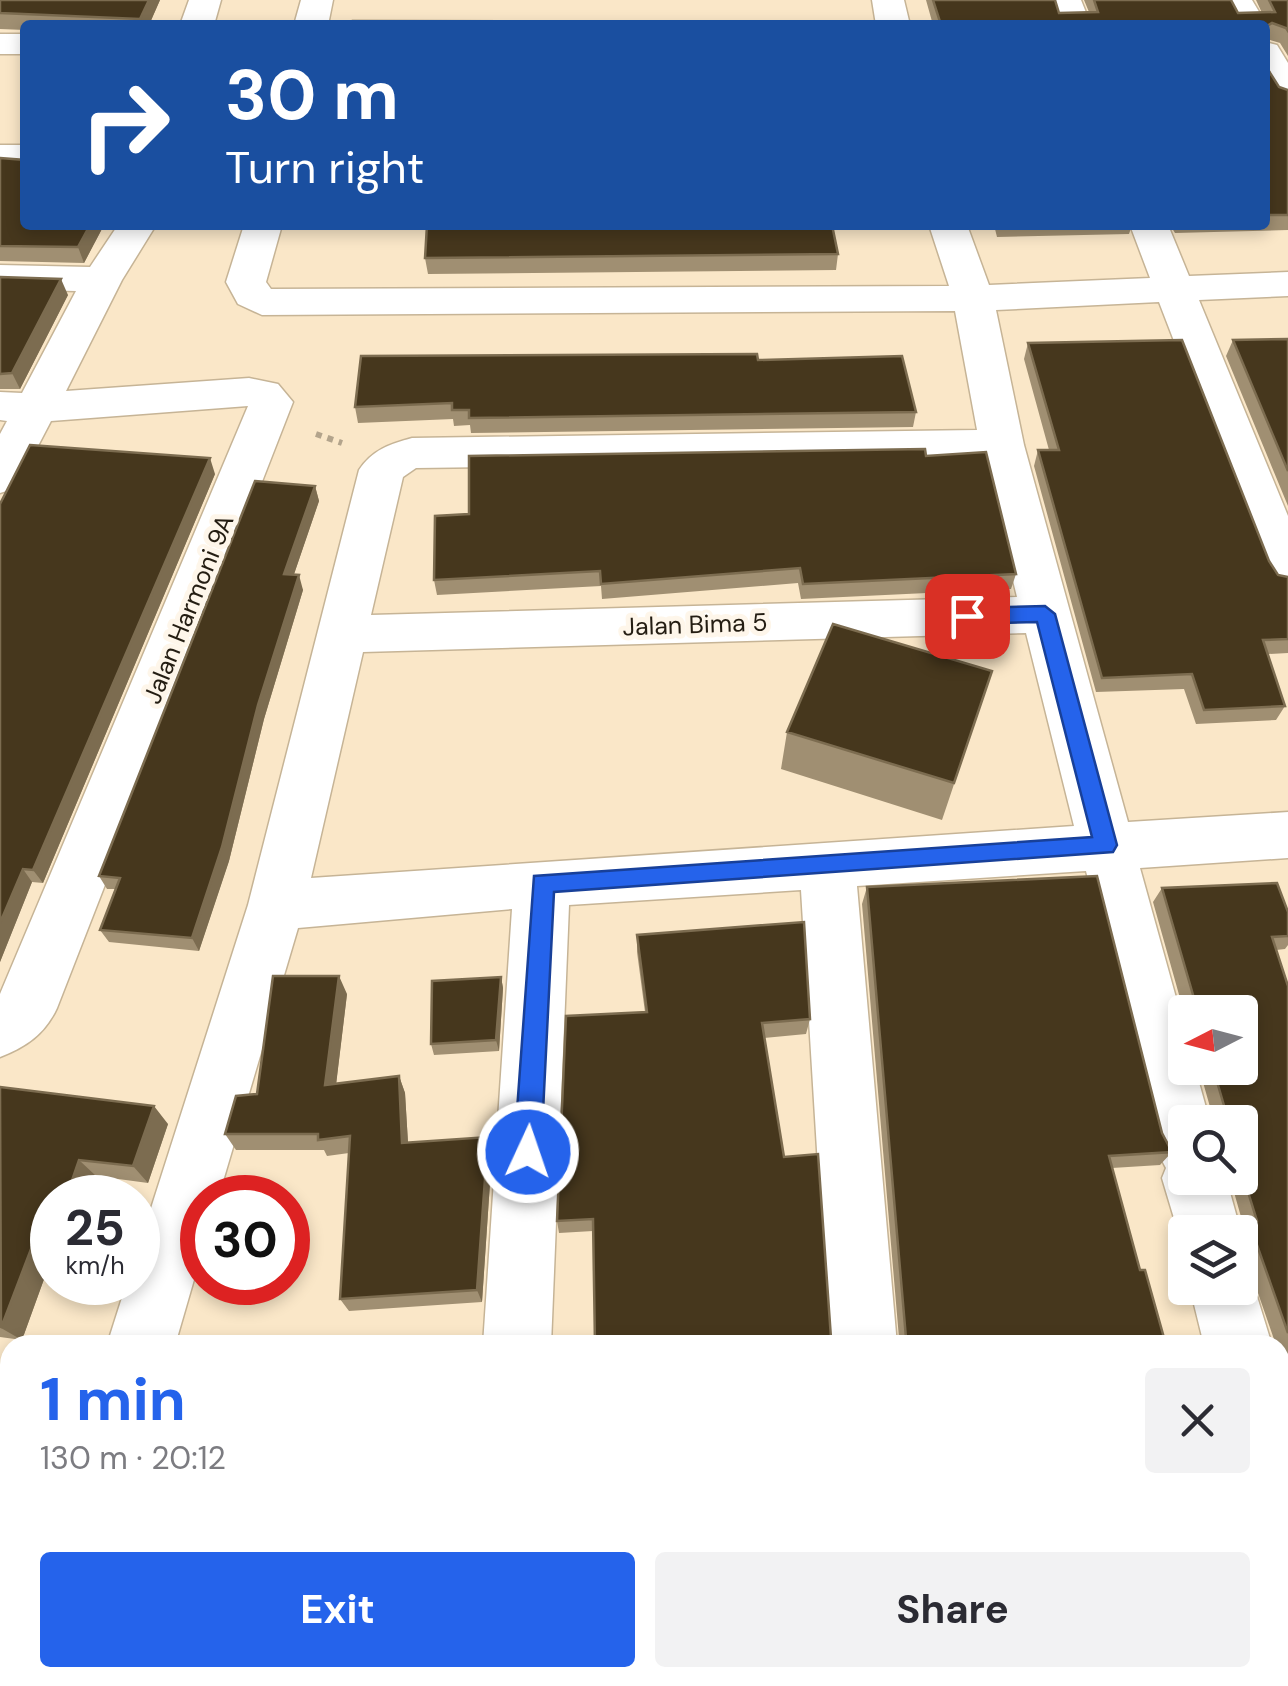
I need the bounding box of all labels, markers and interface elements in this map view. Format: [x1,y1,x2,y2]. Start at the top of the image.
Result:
text: 30 m [225,50,399,141]
icon: right [60,60,190,190]
text: Turn right [225,138,424,197]
street label: Jalan Harmoni 9A [135,510,241,709]
pin [925,574,1010,659]
icon: arrive [940,589,995,644]
street label: Jalan Bima 5 [622,605,768,644]
north arrow [1168,995,1258,1085]
map controls [1168,995,1258,1305]
position arrow [476,1100,580,1204]
button: search [1168,1105,1258,1195]
speed limit sign: 30 [180,1175,310,1305]
text: 25 [65,1195,125,1261]
button: layers [1168,1215,1258,1305]
text: km/h [65,1249,125,1282]
text: 1 min [40,1360,186,1439]
button: close [1145,1368,1250,1473]
text: 130 m · 20:12 [40,1437,226,1479]
button: Exit [40,1552,635,1667]
button: Share [655,1552,1250,1667]

